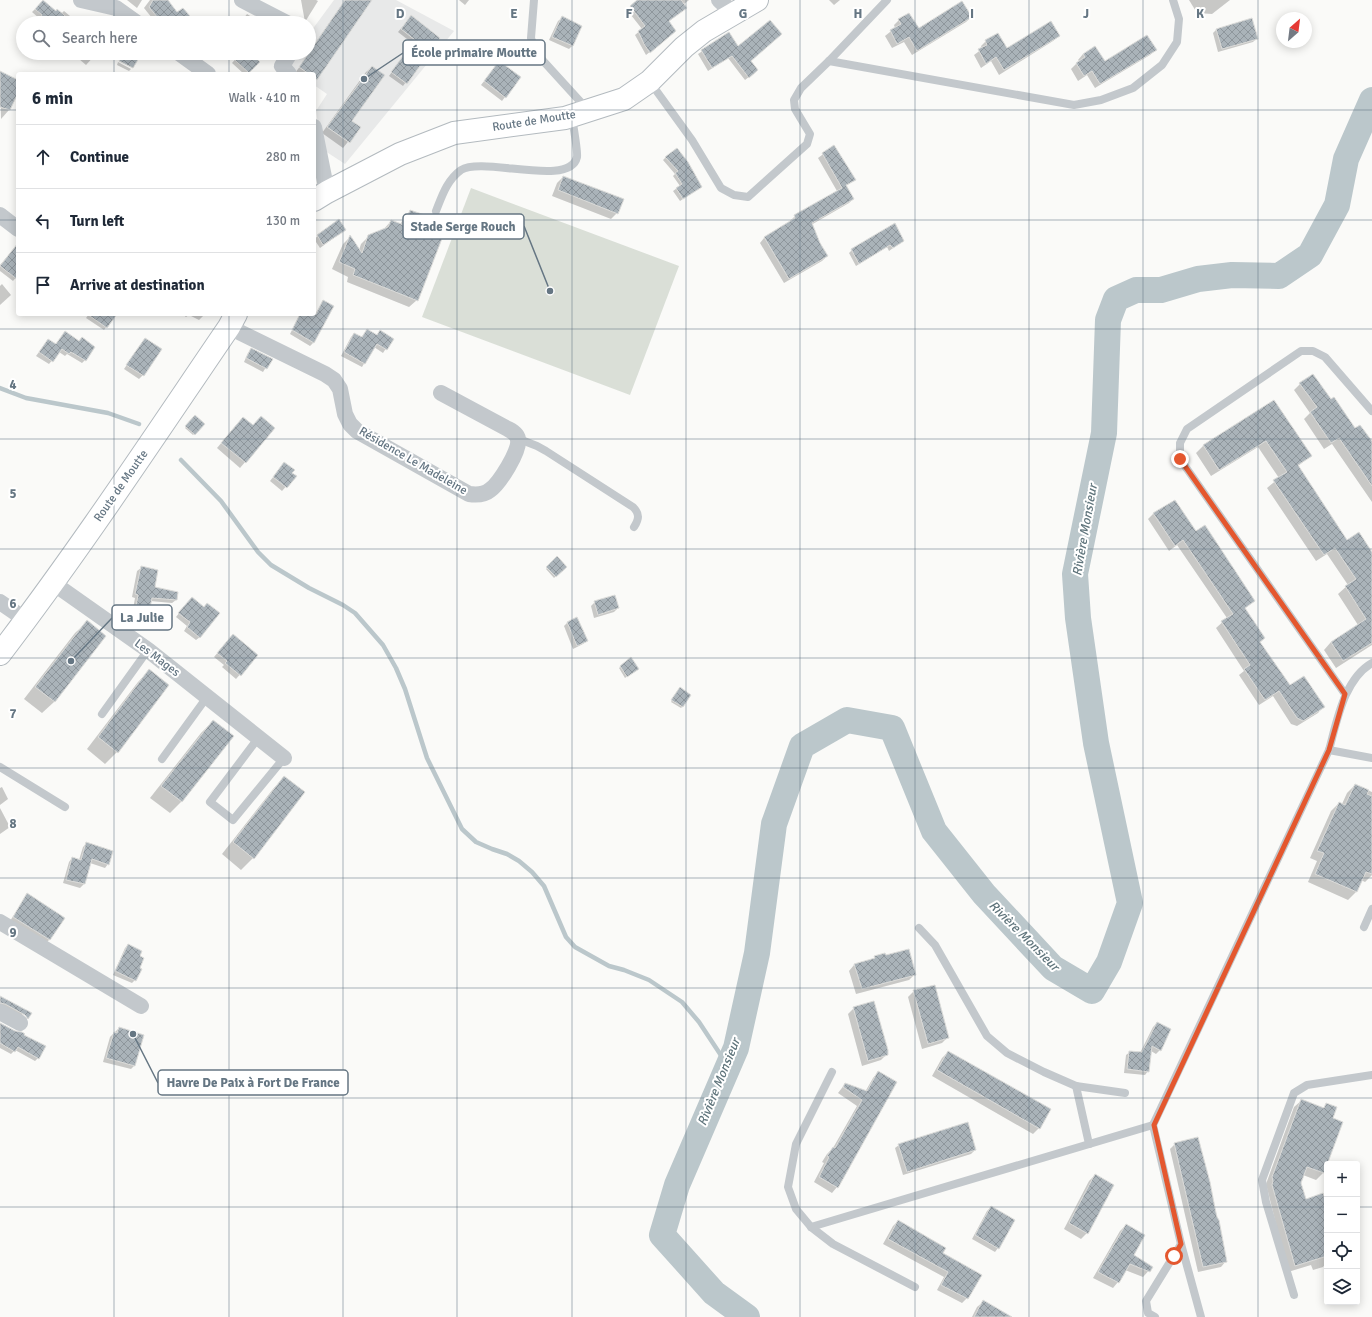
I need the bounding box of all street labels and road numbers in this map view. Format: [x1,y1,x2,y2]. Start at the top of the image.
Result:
street label: Route de Moutte [491,107,577,135]
street label: Résidence Le Madeleine [356,424,470,498]
street label: Route de Moutte [91,447,151,525]
street label: Les Mages [131,636,183,680]

